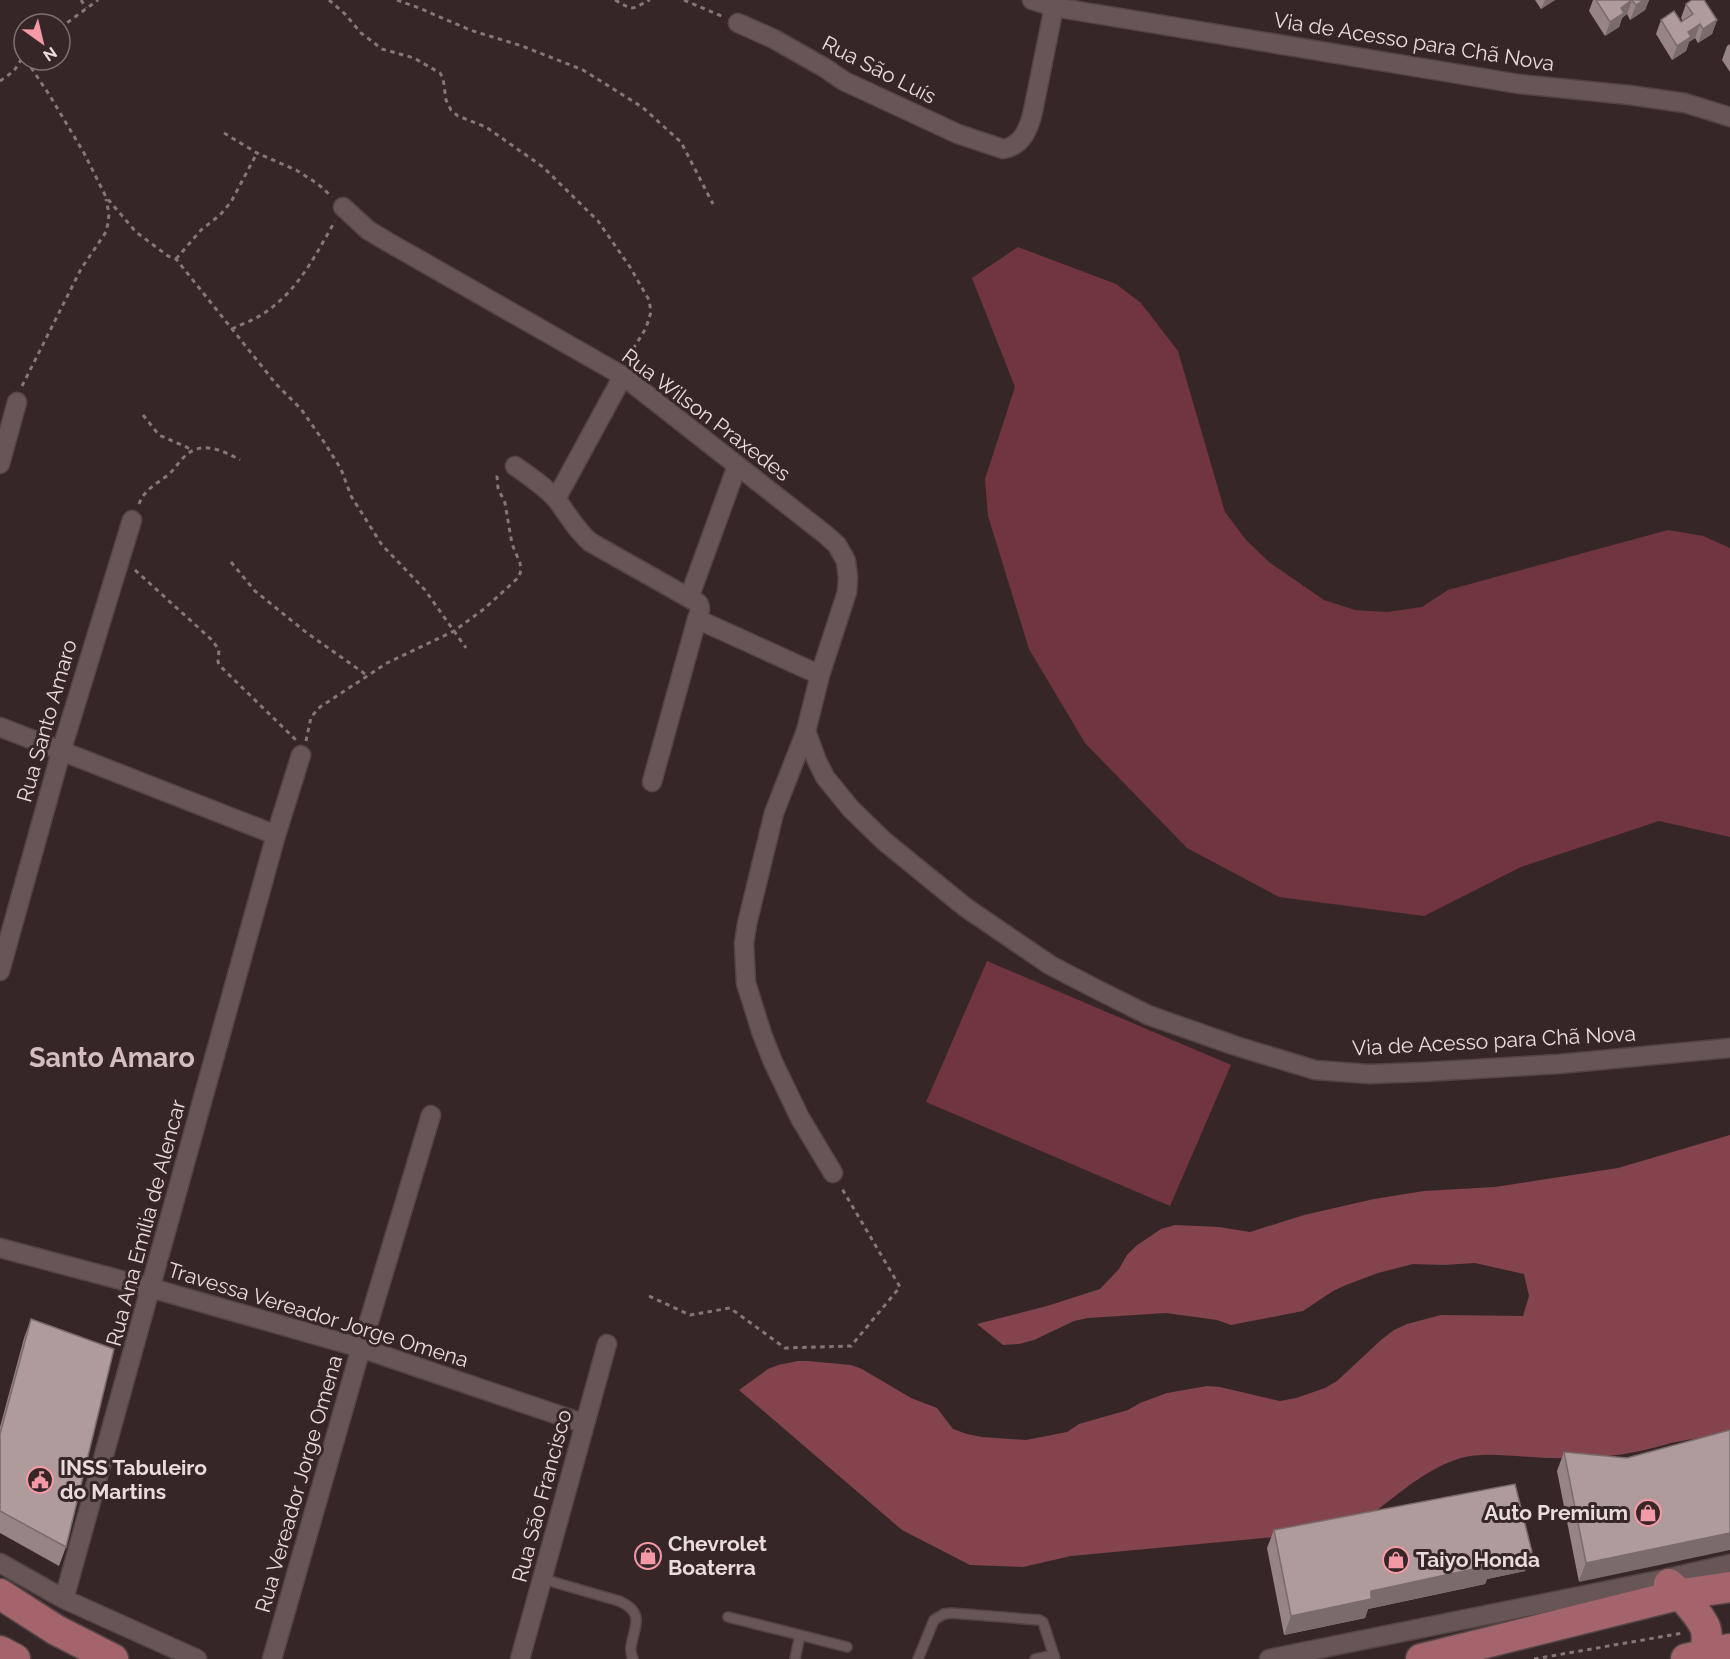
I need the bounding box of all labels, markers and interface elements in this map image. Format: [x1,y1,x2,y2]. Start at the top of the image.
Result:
street label: Via de Acesso para Chã Nova [1272,7,1556,76]
north arrow [12,12,72,72]
street label: Rua São Luís [818,30,940,109]
text: N [40,43,60,65]
street label: Rua Wilson Praxedes [617,343,795,486]
street label: Rua Santo Amaro [11,637,82,805]
street label: Via de Acesso para Chã Nova [1352,1021,1636,1060]
district label: Santo Amaro [29,1042,195,1073]
street label: Rua Ana Emília de Alencar [101,1096,191,1349]
street label: Travessa Vereador Jorge Omena [165,1257,472,1372]
street label: Rua Vereador Jorge Omena [250,1352,347,1615]
street label: Rua São Francisco [506,1407,577,1585]
place label: INSS Tabuleiro do Martins [60,1455,207,1504]
public building icon: INSS Tabuleiro do Martins [25,1465,55,1495]
shop icon: Auto Premium [1633,1498,1663,1528]
place label: Auto Premium [1484,1500,1628,1525]
place label: Chevrolet Boaterra [668,1531,767,1580]
shop icon: Chevrolet Boaterra [633,1541,663,1571]
shop icon: Taiyo Honda [1381,1545,1411,1575]
place label: Taiyo Honda [1416,1547,1540,1572]

